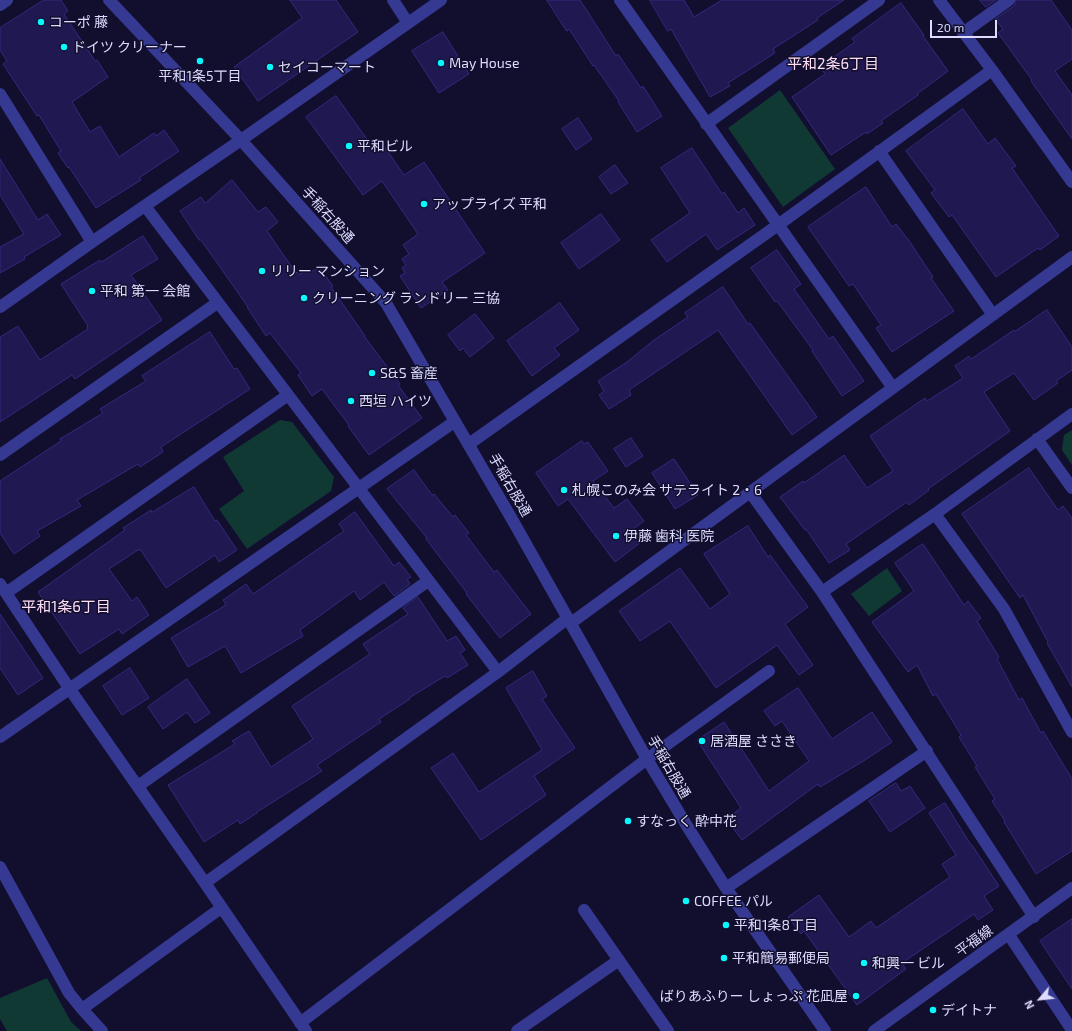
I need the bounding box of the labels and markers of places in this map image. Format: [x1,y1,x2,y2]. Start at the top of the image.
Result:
place label: コーポ 藤 [49,14,108,30]
marker: コーポ 藤 [36,17,46,27]
place label: ドイツ クリーナー [72,39,187,55]
marker: ドイツ クリーナー [59,42,69,52]
place label: May House [449,55,519,71]
marker: 平和1条5丁目 [195,56,205,66]
marker: May House [436,58,446,68]
place label: セイコーマート [278,59,376,75]
marker: セイコーマート [265,62,275,72]
place label: 平和1条5丁目 [158,68,242,84]
place label: 平和ビル [357,138,413,154]
marker: 平和ビル [344,141,354,151]
place label: アップライズ 平和 [432,196,547,212]
marker: アップライズ 平和 [419,199,429,209]
place label: リリー マンション [270,263,385,279]
marker: リリー マンション [257,266,267,276]
place label: 平和 第一 会館 [100,283,190,299]
marker: 平和 第一 会館 [87,286,97,296]
place label: クリーニング ランドリー 三協 [312,290,500,306]
marker: クリーニング ランドリー 三協 [299,293,309,303]
place label: S&S 畜産 [380,365,438,381]
marker: S&S 畜産 [367,368,377,378]
place label: 西垣 ハイツ [359,393,432,409]
marker: 西垣 ハイツ [346,396,356,406]
place label: 札幌このみ会 サテライト 2・6 [572,482,762,498]
marker: 札幌このみ会 サテライト 2・6 [559,485,569,495]
place label: 伊藤 歯科 医院 [624,528,714,544]
marker: 伊藤 歯科 医院 [611,531,621,541]
place label: 居酒屋 ささき [710,733,797,749]
marker: 居酒屋 ささき [697,736,707,746]
place label: すなっく 酔中花 [636,813,737,829]
marker: すなっく 酔中花 [623,816,633,826]
place label: COFFEE パル [694,893,773,909]
marker: COFFEE パル [681,896,691,906]
place label: 平和1条8丁目 [734,917,818,933]
marker: 平和1条8丁目 [721,920,731,930]
place label: 平和簡易郵便局 [732,950,830,966]
marker: 平和簡易郵便局 [719,953,729,963]
place label: 和興一 ビル [872,955,945,971]
marker: 和興一 ビル [859,958,869,968]
place label: ばりあふりー しょっぷ 花凪屋 [660,988,848,1004]
marker: ばりあふりー しょっぷ 花凪屋 [851,991,861,1001]
place label: デイトナ [941,1002,997,1018]
marker: デイトナ [928,1005,938,1015]

